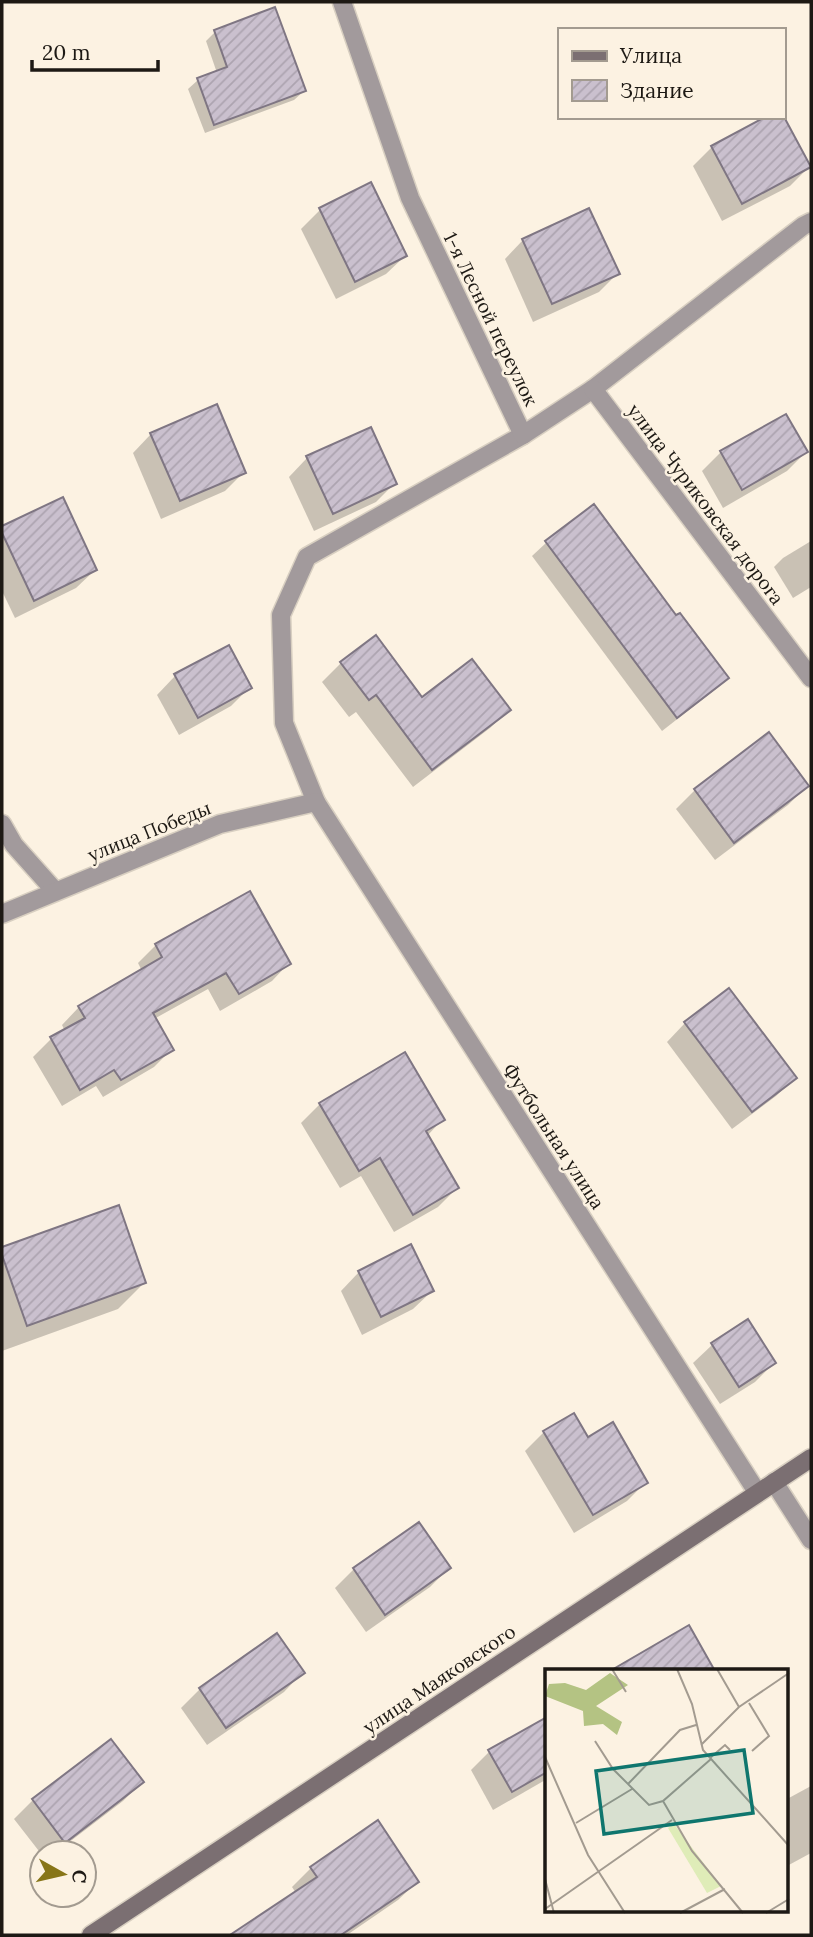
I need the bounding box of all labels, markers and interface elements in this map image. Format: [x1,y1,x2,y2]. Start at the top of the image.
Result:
scale bar [32,28,158,72]
legend [558,28,785,119]
text: 20 m [42,39,91,66]
text: Улица [619,42,682,69]
text: Здание [620,77,694,104]
street label: 1-я Лесной переулок [438,228,544,411]
street label: улица Чуриковская дорога [623,399,790,609]
street label: улица Победы [84,795,214,867]
street label: Футбольная улица [498,1059,610,1214]
street label: улица Маяковского [358,1619,520,1739]
inset map [545,1669,788,1912]
north arrow [28,1839,98,1909]
text: С [67,1868,93,1885]

